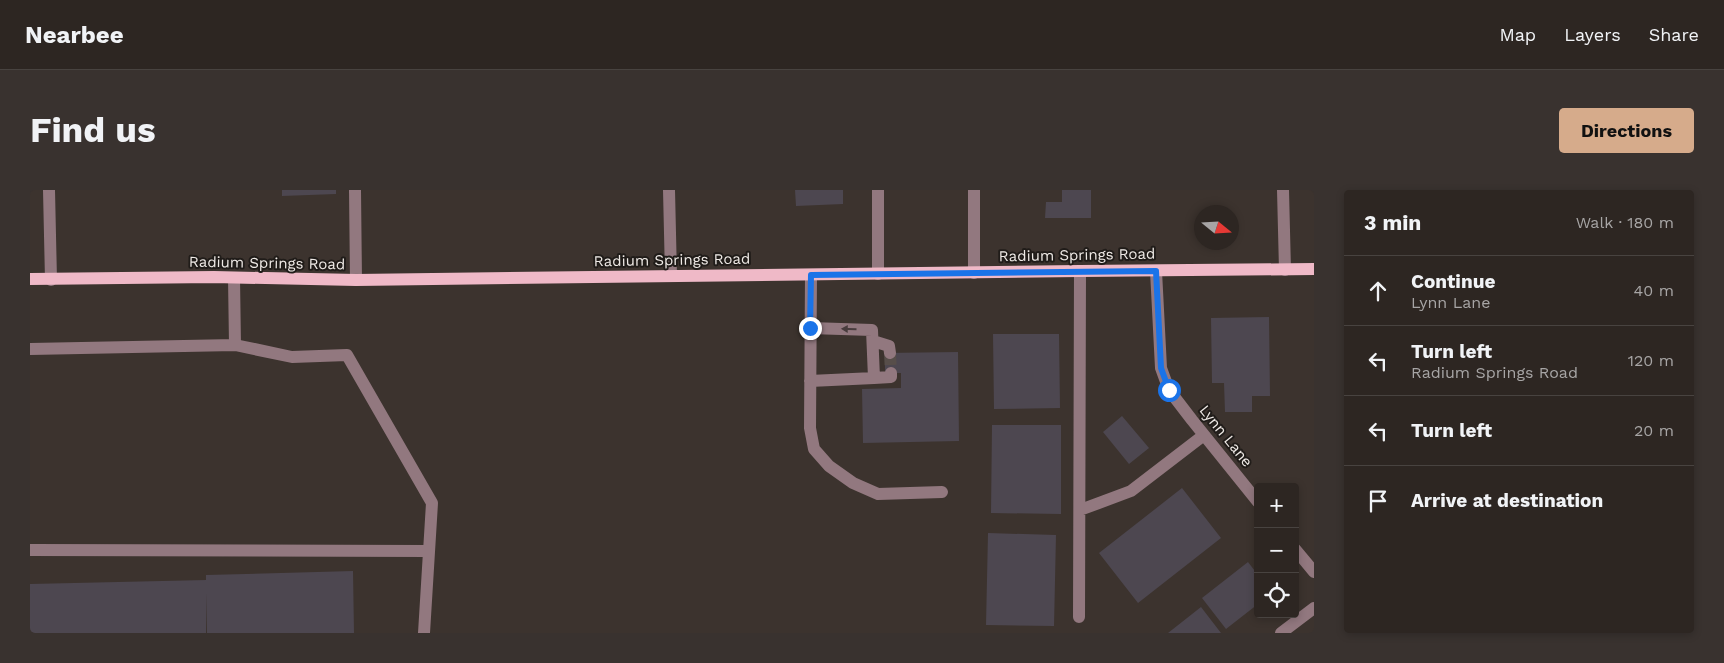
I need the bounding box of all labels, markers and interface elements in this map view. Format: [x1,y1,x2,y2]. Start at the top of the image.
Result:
text: Nearbee [25,21,124,49]
text: Map [1499,24,1536,45]
text: Layers [1564,24,1621,45]
text: Share [1649,24,1699,45]
button: Directions [1559,108,1694,153]
text: Find us [30,109,156,151]
north arrow [1194,205,1239,250]
text: 3 min [1364,210,1421,235]
text: Walk · 180 m [1576,213,1674,232]
street label: Radium Springs Road [999,245,1155,265]
street label: Radium Springs Road [594,250,750,270]
street label: Radium Springs Road [189,253,345,273]
text: Continue [1411,270,1495,293]
icon: ahead [1364,277,1392,305]
text: 40 m [1634,281,1674,300]
text: Lynn Lane [1411,293,1490,312]
route end [799,317,822,340]
one-way arrow [841,325,857,333]
text: Turn left [1411,340,1492,363]
icon: left [1364,347,1392,375]
text: 120 m [1628,351,1674,370]
text: Radium Springs Road [1411,363,1578,382]
route start [1158,379,1181,402]
street label: Lynn Lane [1196,401,1256,471]
icon: left [1364,417,1392,445]
text: Turn left [1411,419,1492,442]
text: 20 m [1634,421,1674,440]
map controls [1254,483,1299,618]
button: + [1254,483,1299,528]
icon: arrive [1364,487,1392,515]
text: Arrive at destination [1411,489,1603,512]
button: − [1254,528,1299,573]
button: locate [1254,573,1299,618]

